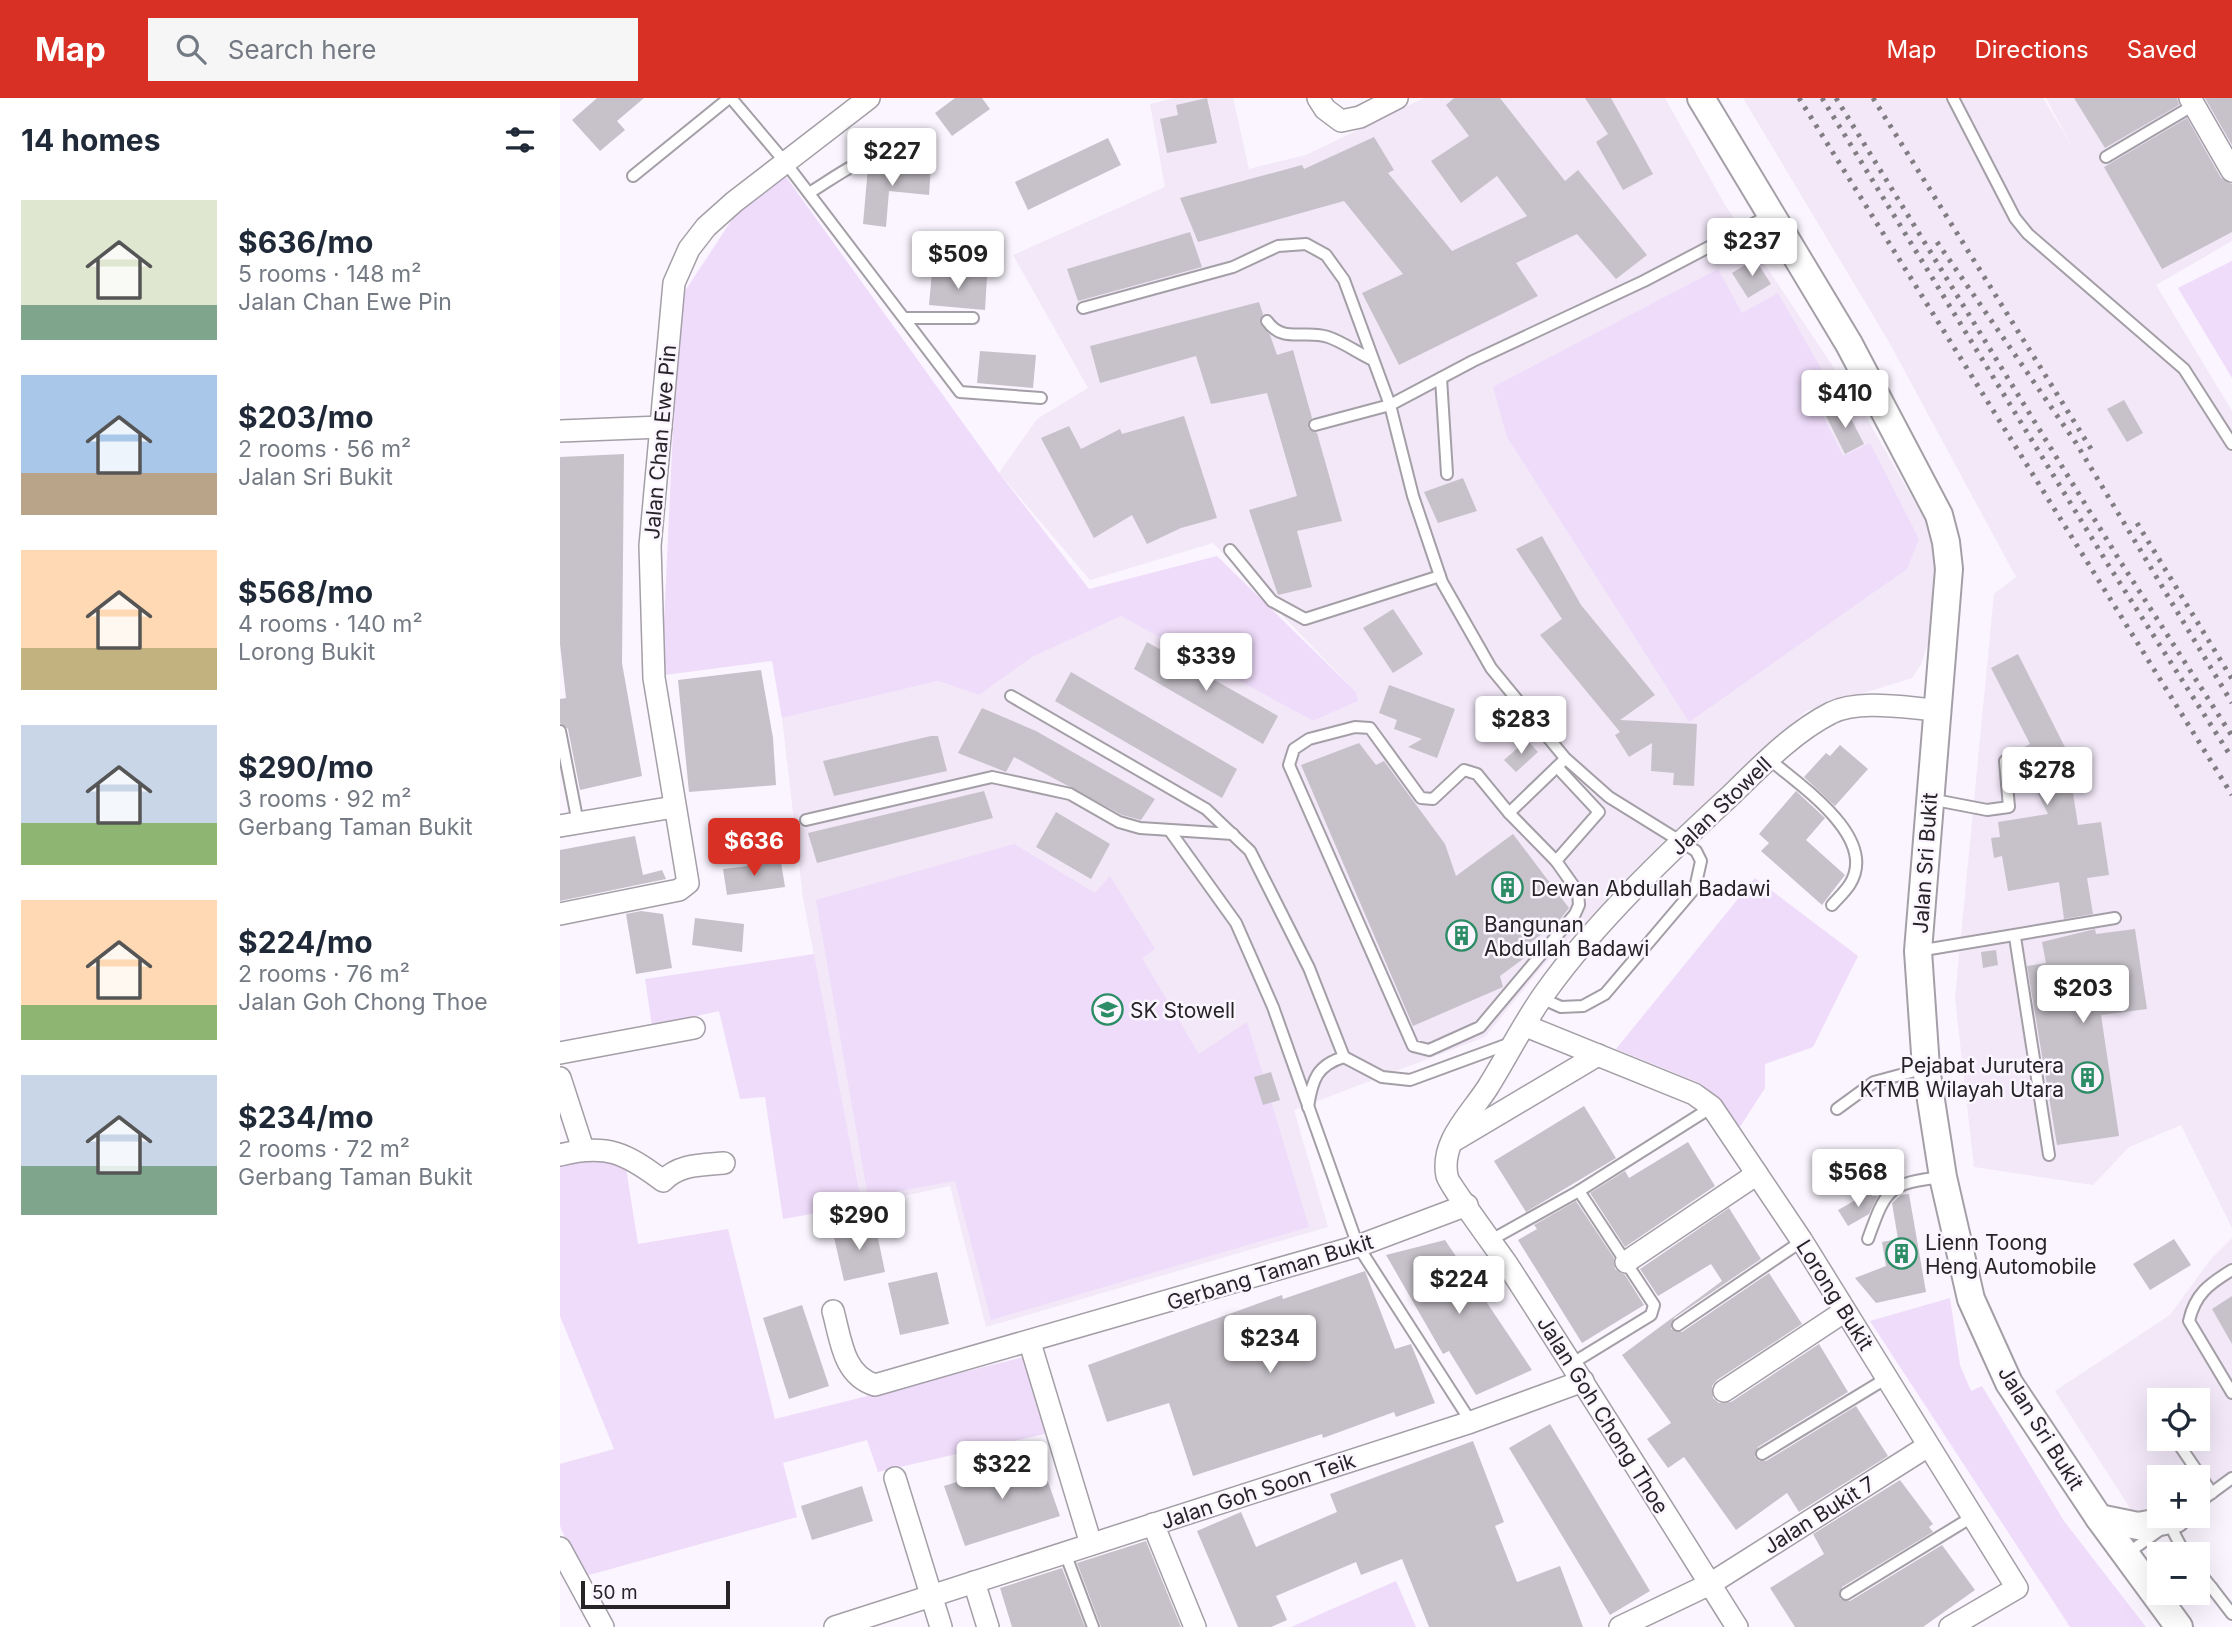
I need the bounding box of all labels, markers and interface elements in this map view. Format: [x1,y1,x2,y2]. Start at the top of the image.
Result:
search box [148,18,638,81]
text: Map [35,29,106,69]
icon: search [172,30,210,68]
text: Search here [228,34,376,65]
text: Map [1887,35,1936,64]
text: Directions [1974,35,2089,64]
text: Saved [2127,35,2197,64]
icon: filters [501,121,539,159]
text: 14 homes [21,122,160,158]
pin: $227 [851,129,933,188]
text: $227 [863,137,921,165]
pin: $237 [1711,218,1793,278]
text: $636/mo [238,224,373,260]
text: $237 [1723,227,1781,255]
icon: home [77,228,161,312]
pin: $509 [917,232,999,291]
text: $509 [928,240,988,268]
text: 5 rooms · 148 m² [238,260,421,288]
text: Jalan Chan Ewe Pin [238,288,452,316]
street label: Jalan Chan Ewe Pin [639,344,681,540]
pin: $410 [1804,370,1886,430]
text: $410 [1817,379,1873,407]
text: $203/mo [238,399,374,435]
icon: home [77,403,161,487]
text: 2 rooms · 56 m² [238,435,411,463]
text: Jalan Sri Bukit [238,463,393,491]
text: $568/mo [238,574,373,610]
icon: home [77,578,161,662]
text: 4 rooms · 140 m² [238,610,423,638]
pin: $339 [1165,634,1247,693]
text: Lorong Bukit [238,638,375,666]
text: $339 [1176,642,1236,670]
pin: $283 [1480,696,1562,756]
text: $283 [1491,705,1551,733]
pin: $278 [2006,748,2088,807]
text: $290/mo [238,749,374,785]
street label: Jalan Stowell [1665,752,1777,860]
icon: home [77,753,161,837]
text: $278 [2018,756,2076,784]
text: 3 rooms · 92 m² [238,785,411,813]
street label: Jalan Sri Bukit [1908,792,1942,934]
text: Gerbang Taman Bukit [238,813,473,841]
pin: $636 [713,818,795,878]
text: $636 [724,827,784,855]
building icon: Dewan Abdullah Badawi [1491,871,1525,905]
place label: Dewan Abdullah Badawi [1531,876,1771,901]
place label: Bangunan Abdullah Badawi [1484,912,1649,961]
building icon: Bangunan Abdullah Badawi [1444,919,1478,953]
text: $224/mo [238,924,373,960]
icon: home [77,928,161,1012]
text: 2 rooms · 76 m² [238,960,410,988]
pin: $203 [2042,965,2124,1025]
text: $203 [2053,974,2113,1002]
text: Jalan Goh Chong Thoe [238,988,488,1016]
school or university icon: SK Stowell [1090,993,1124,1027]
place label: SK Stowell [1130,998,1235,1023]
place label: Pejabat Jurutera KTMB Wilayah Utara [1859,1053,2064,1102]
building icon: Pejabat Jurutera KTMB Wilayah Utara [2070,1060,2104,1094]
text: $234/mo [238,1099,374,1135]
icon: home [77,1103,161,1187]
text: 2 rooms · 72 m² [238,1135,410,1163]
pin: $568 [1817,1150,1899,1209]
text: $568 [1828,1158,1888,1186]
text: Gerbang Taman Bukit [238,1163,473,1191]
pin: $290 [818,1192,900,1252]
text: $290 [829,1201,889,1229]
street label: Gerbang Taman Bukit [1164,1229,1376,1315]
place label: Lienn Toong Heng Automobile [1925,1230,2096,1279]
street label: Lorong Bukit [1791,1235,1879,1355]
building icon: Lienn Toong Heng Automobile [1885,1237,1919,1271]
pin: $224 [1418,1256,1500,1316]
text: $224 [1429,1265,1489,1293]
street label: Jalan Goh Chong Thoe [1532,1312,1674,1518]
pin: $234 [1229,1316,1311,1375]
text: $234 [1240,1324,1300,1352]
street label: Jalan Sri Bukit [1993,1361,2089,1495]
map controls [2147,1388,2210,1605]
button: locate [2147,1388,2210,1451]
pin: $322 [961,1442,1043,1501]
street label: Jalan Goh Soon Teik [1157,1448,1359,1534]
text: $322 [973,1450,1031,1478]
button: + [2147,1465,2210,1528]
street label: Jalan Bukit 7 [1759,1471,1879,1559]
button: − [2147,1542,2210,1605]
scale bar [581,1578,730,1610]
text: 50 m [592,1581,638,1604]

